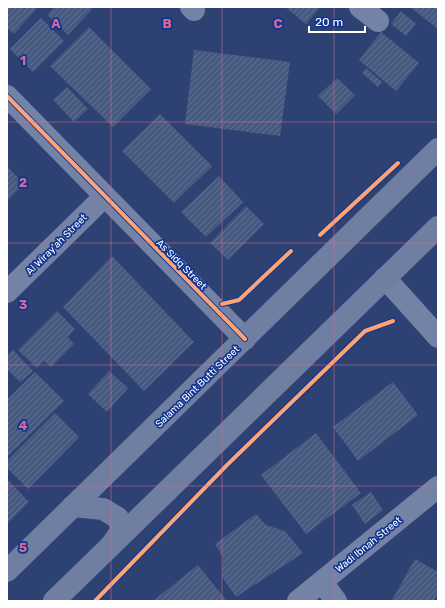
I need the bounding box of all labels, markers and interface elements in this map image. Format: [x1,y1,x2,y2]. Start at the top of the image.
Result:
scale bar [309,8,365,34]
text: 20 m [315,15,343,29]
text: A [51,16,61,31]
text: B [162,16,172,31]
text: C [273,16,283,31]
text: 1 [20,53,26,68]
text: 2 [19,175,27,190]
street label: Al Wiray'ah Street [24,212,90,278]
street label: As Sidq Street [154,237,209,292]
text: 3 [19,297,28,312]
street label: Salama Bint Butti Street [153,343,242,430]
text: 4 [19,418,28,433]
street label: Wadi Ibnah Street [333,514,404,575]
text: 5 [19,540,27,555]

